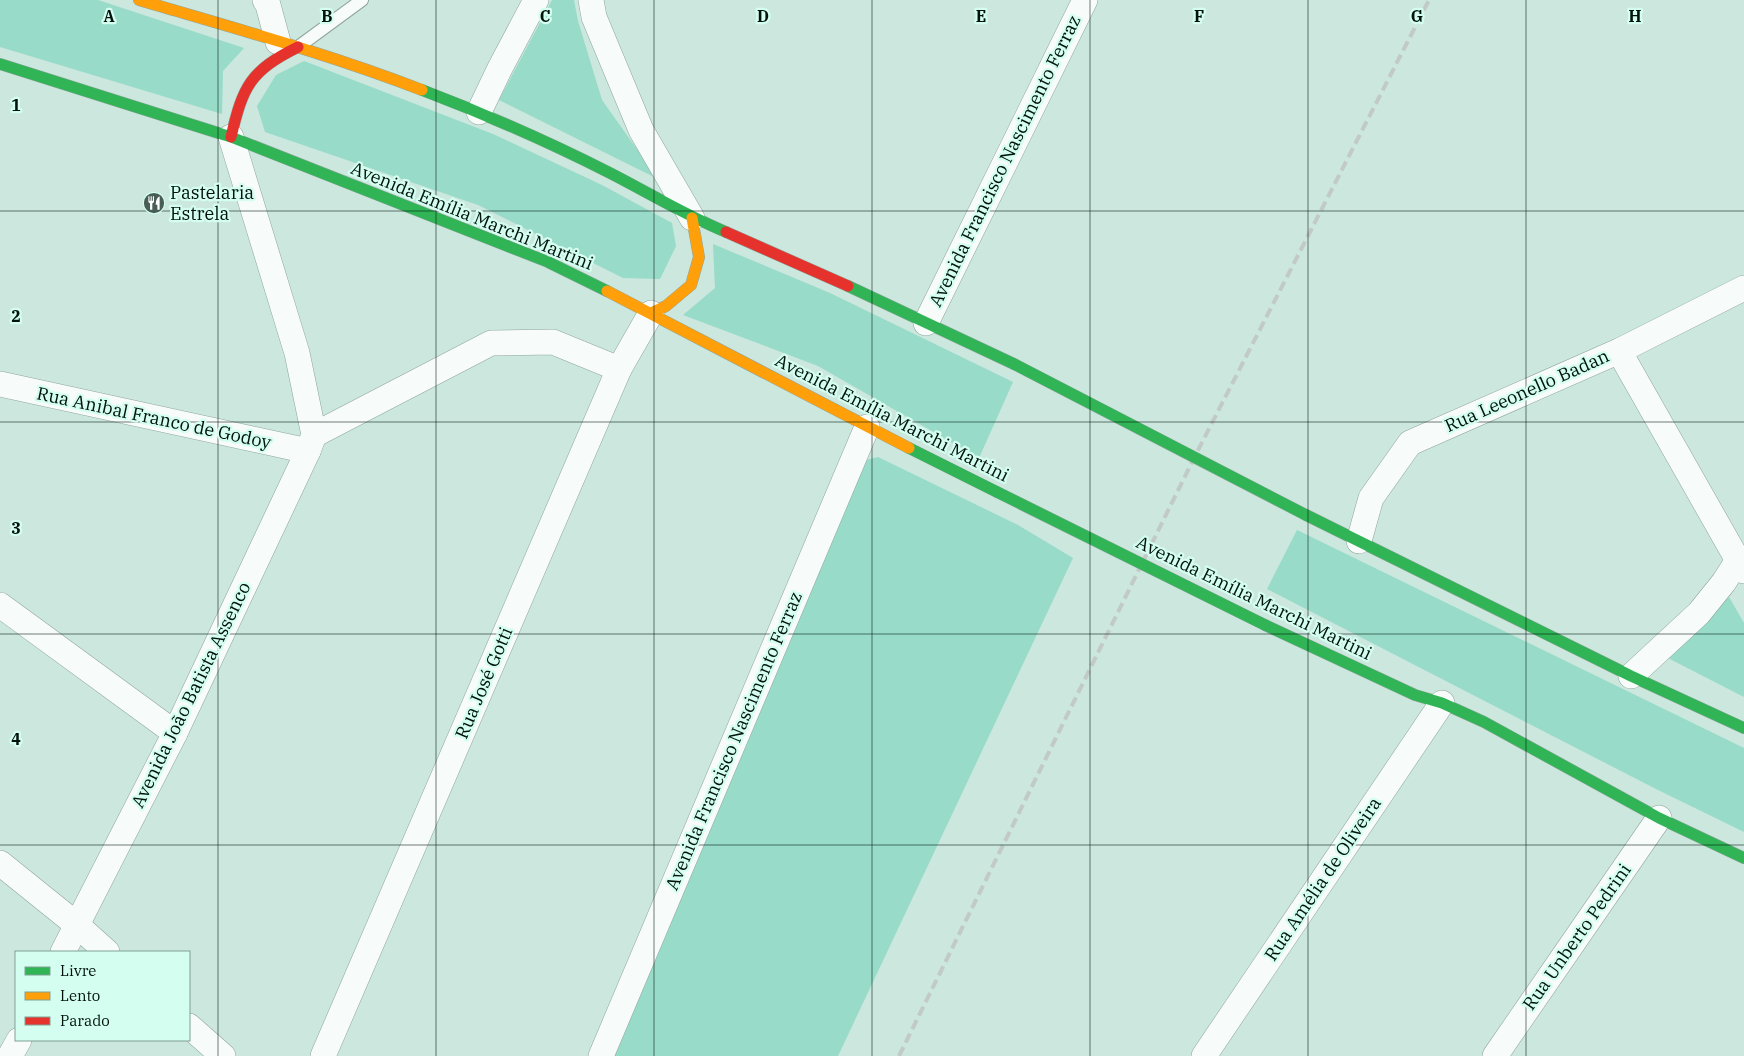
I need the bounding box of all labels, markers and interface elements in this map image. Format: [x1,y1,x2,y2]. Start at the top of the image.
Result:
text: A [103,6,115,26]
text: B [321,6,333,26]
text: C [540,6,550,26]
text: D [757,6,769,26]
text: E [976,6,986,26]
text: F [1194,6,1204,26]
text: G [1411,6,1423,26]
text: H [1629,6,1642,26]
street label: Avenida Francisco Nascimento Ferraz [924,11,1085,311]
text: 1 [11,95,21,115]
street label: Avenida Emília Marchi Martini [348,156,597,275]
place label: Pastelaria Estrela [170,181,254,225]
restaurant icon: Pastelaria Estrela [142,191,166,215]
text: 2 [11,306,21,326]
street label: Rua Leeonello Badan [1441,344,1613,437]
street label: Avenida Emília Marchi Martini [771,348,1013,487]
street label: Rua Anibal Franco de Godoy [35,381,274,454]
text: 3 [11,518,21,538]
street label: Avenida Emília Marchi Martini [1133,530,1376,665]
street label: Avenida João Batista Assenco [126,578,255,812]
street label: Avenida Francisco Nascimento Ferraz [660,588,807,893]
street label: Rua José Gotti [450,623,518,742]
text: 4 [11,729,21,749]
street label: Rua Amélia de Oliveira [1259,792,1386,965]
street label: Rua Unberto Pedrini [1517,859,1636,1014]
legend [15,951,190,1041]
text: Livre [60,961,96,980]
text: Lento [60,986,100,1005]
text: Parado [60,1011,110,1030]

